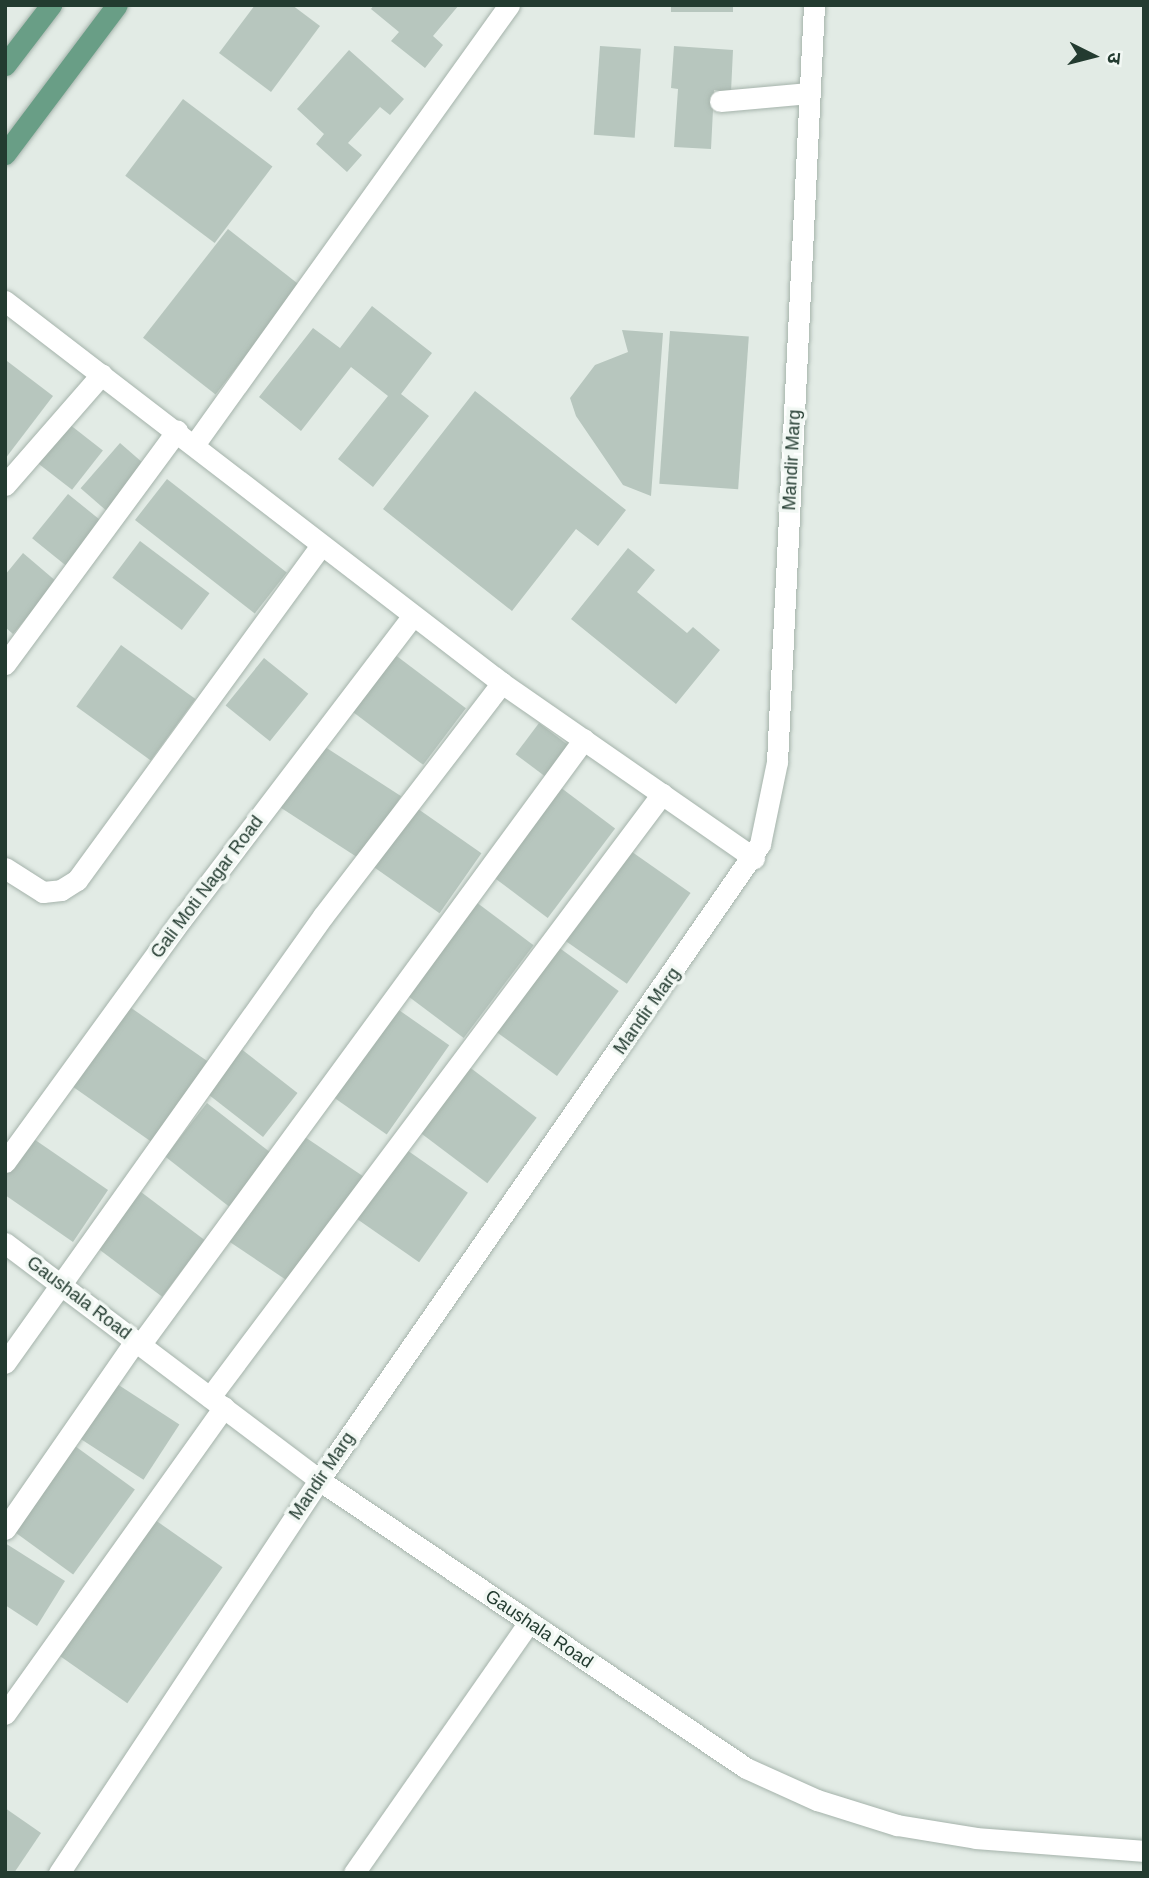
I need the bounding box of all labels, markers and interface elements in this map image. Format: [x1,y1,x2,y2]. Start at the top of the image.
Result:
north arrow [1058,21,1128,91]
text: उ [1103,52,1125,65]
street label: Mandir Marg [779,409,805,511]
street label: Gali Moti Nagar Road [146,811,268,963]
street label: Mandir Marg [609,963,685,1059]
street label: Gaushala Road [23,1252,135,1344]
street label: Mandir Marg [285,1428,359,1524]
street label: Gaushala Road [481,1585,597,1673]

